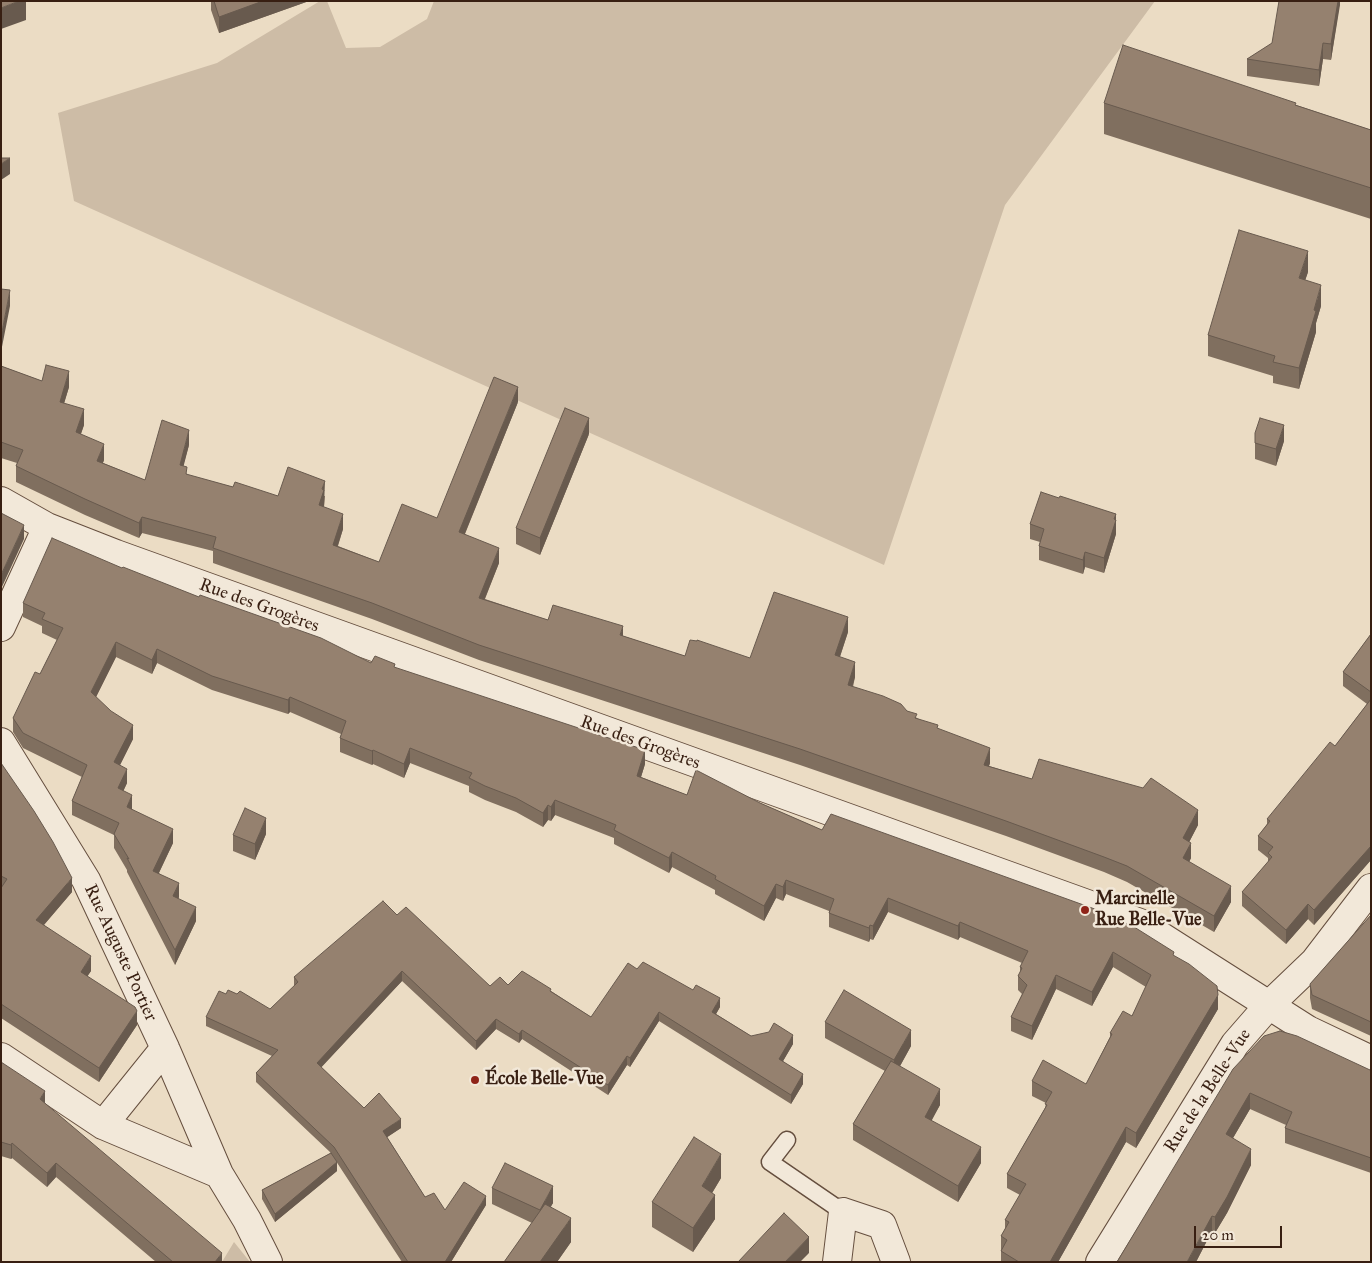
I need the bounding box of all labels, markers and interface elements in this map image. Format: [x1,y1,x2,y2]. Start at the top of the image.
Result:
street label: Rue des Grogères [196,574,322,638]
street label: Rue des Grogères [577,711,703,775]
street label: Rue Auguste Portier [79,881,161,1025]
place label: Marcinelle Rue Belle-Vue [1095,889,1202,932]
marker: Marcinelle Rue Belle-Vue [1079,904,1091,916]
street label: Rue de la Belle-Vue [1160,1025,1256,1157]
place label: École Belle-Vue [485,1069,604,1091]
marker: École Belle-Vue [469,1074,481,1086]
scale bar [1197,1216,1284,1248]
text: 20 m [1202,1226,1234,1244]

